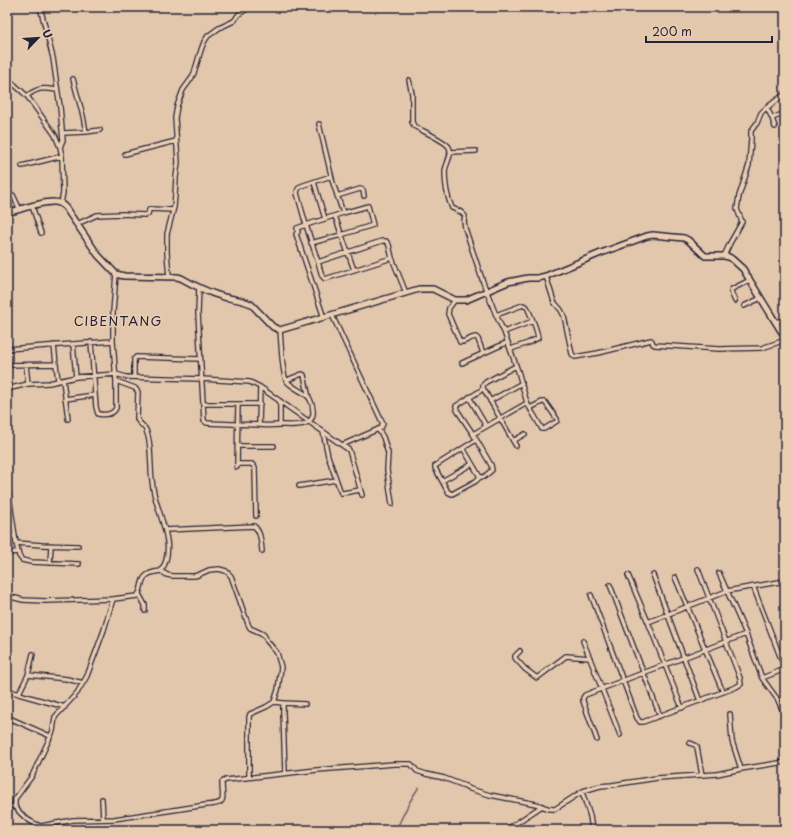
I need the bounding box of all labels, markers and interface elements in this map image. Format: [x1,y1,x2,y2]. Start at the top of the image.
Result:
north arrow [18,18,58,58]
scale bar [646,18,772,44]
text: 200 m [652,22,692,40]
text: U [38,26,57,41]
district label: CIBENTANG [74,311,162,330]

